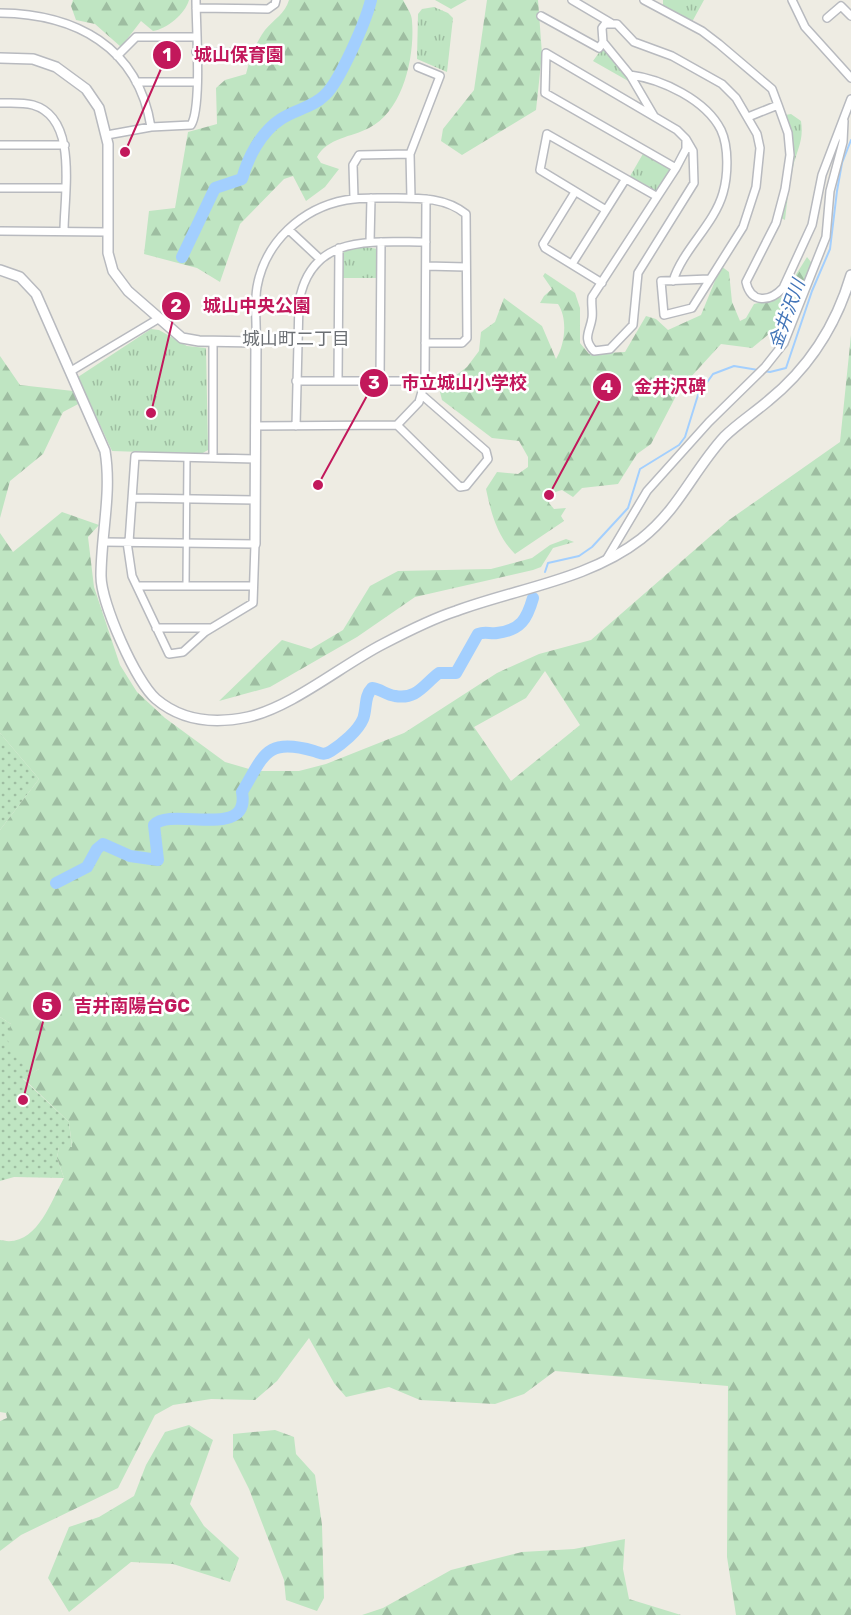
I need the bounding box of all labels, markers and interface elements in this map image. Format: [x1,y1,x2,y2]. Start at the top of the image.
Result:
callout: 城山保育園 [152,37,296,73]
text: 1 [163,44,171,66]
text: 城山保育園 [194,44,284,66]
water label: 金井沢川 [764,275,810,352]
callout: 城山中央公園 [161,288,323,324]
text: 2 [170,295,182,317]
text: 城山中央公園 [203,295,311,317]
district label: 城山町二丁目 [242,328,350,350]
callout: 市立城山小学校 [359,365,539,401]
callout: 金井沢碑 [592,369,718,405]
text: 3 [368,372,380,394]
text: 市立城山小学校 [401,372,527,394]
text: 4 [601,376,613,398]
text: 金井沢碑 [634,376,706,398]
callout: 吉井南陽台GC [32,988,202,1024]
text: 5 [41,995,53,1017]
text: 吉井南陽台GC [74,995,190,1017]

